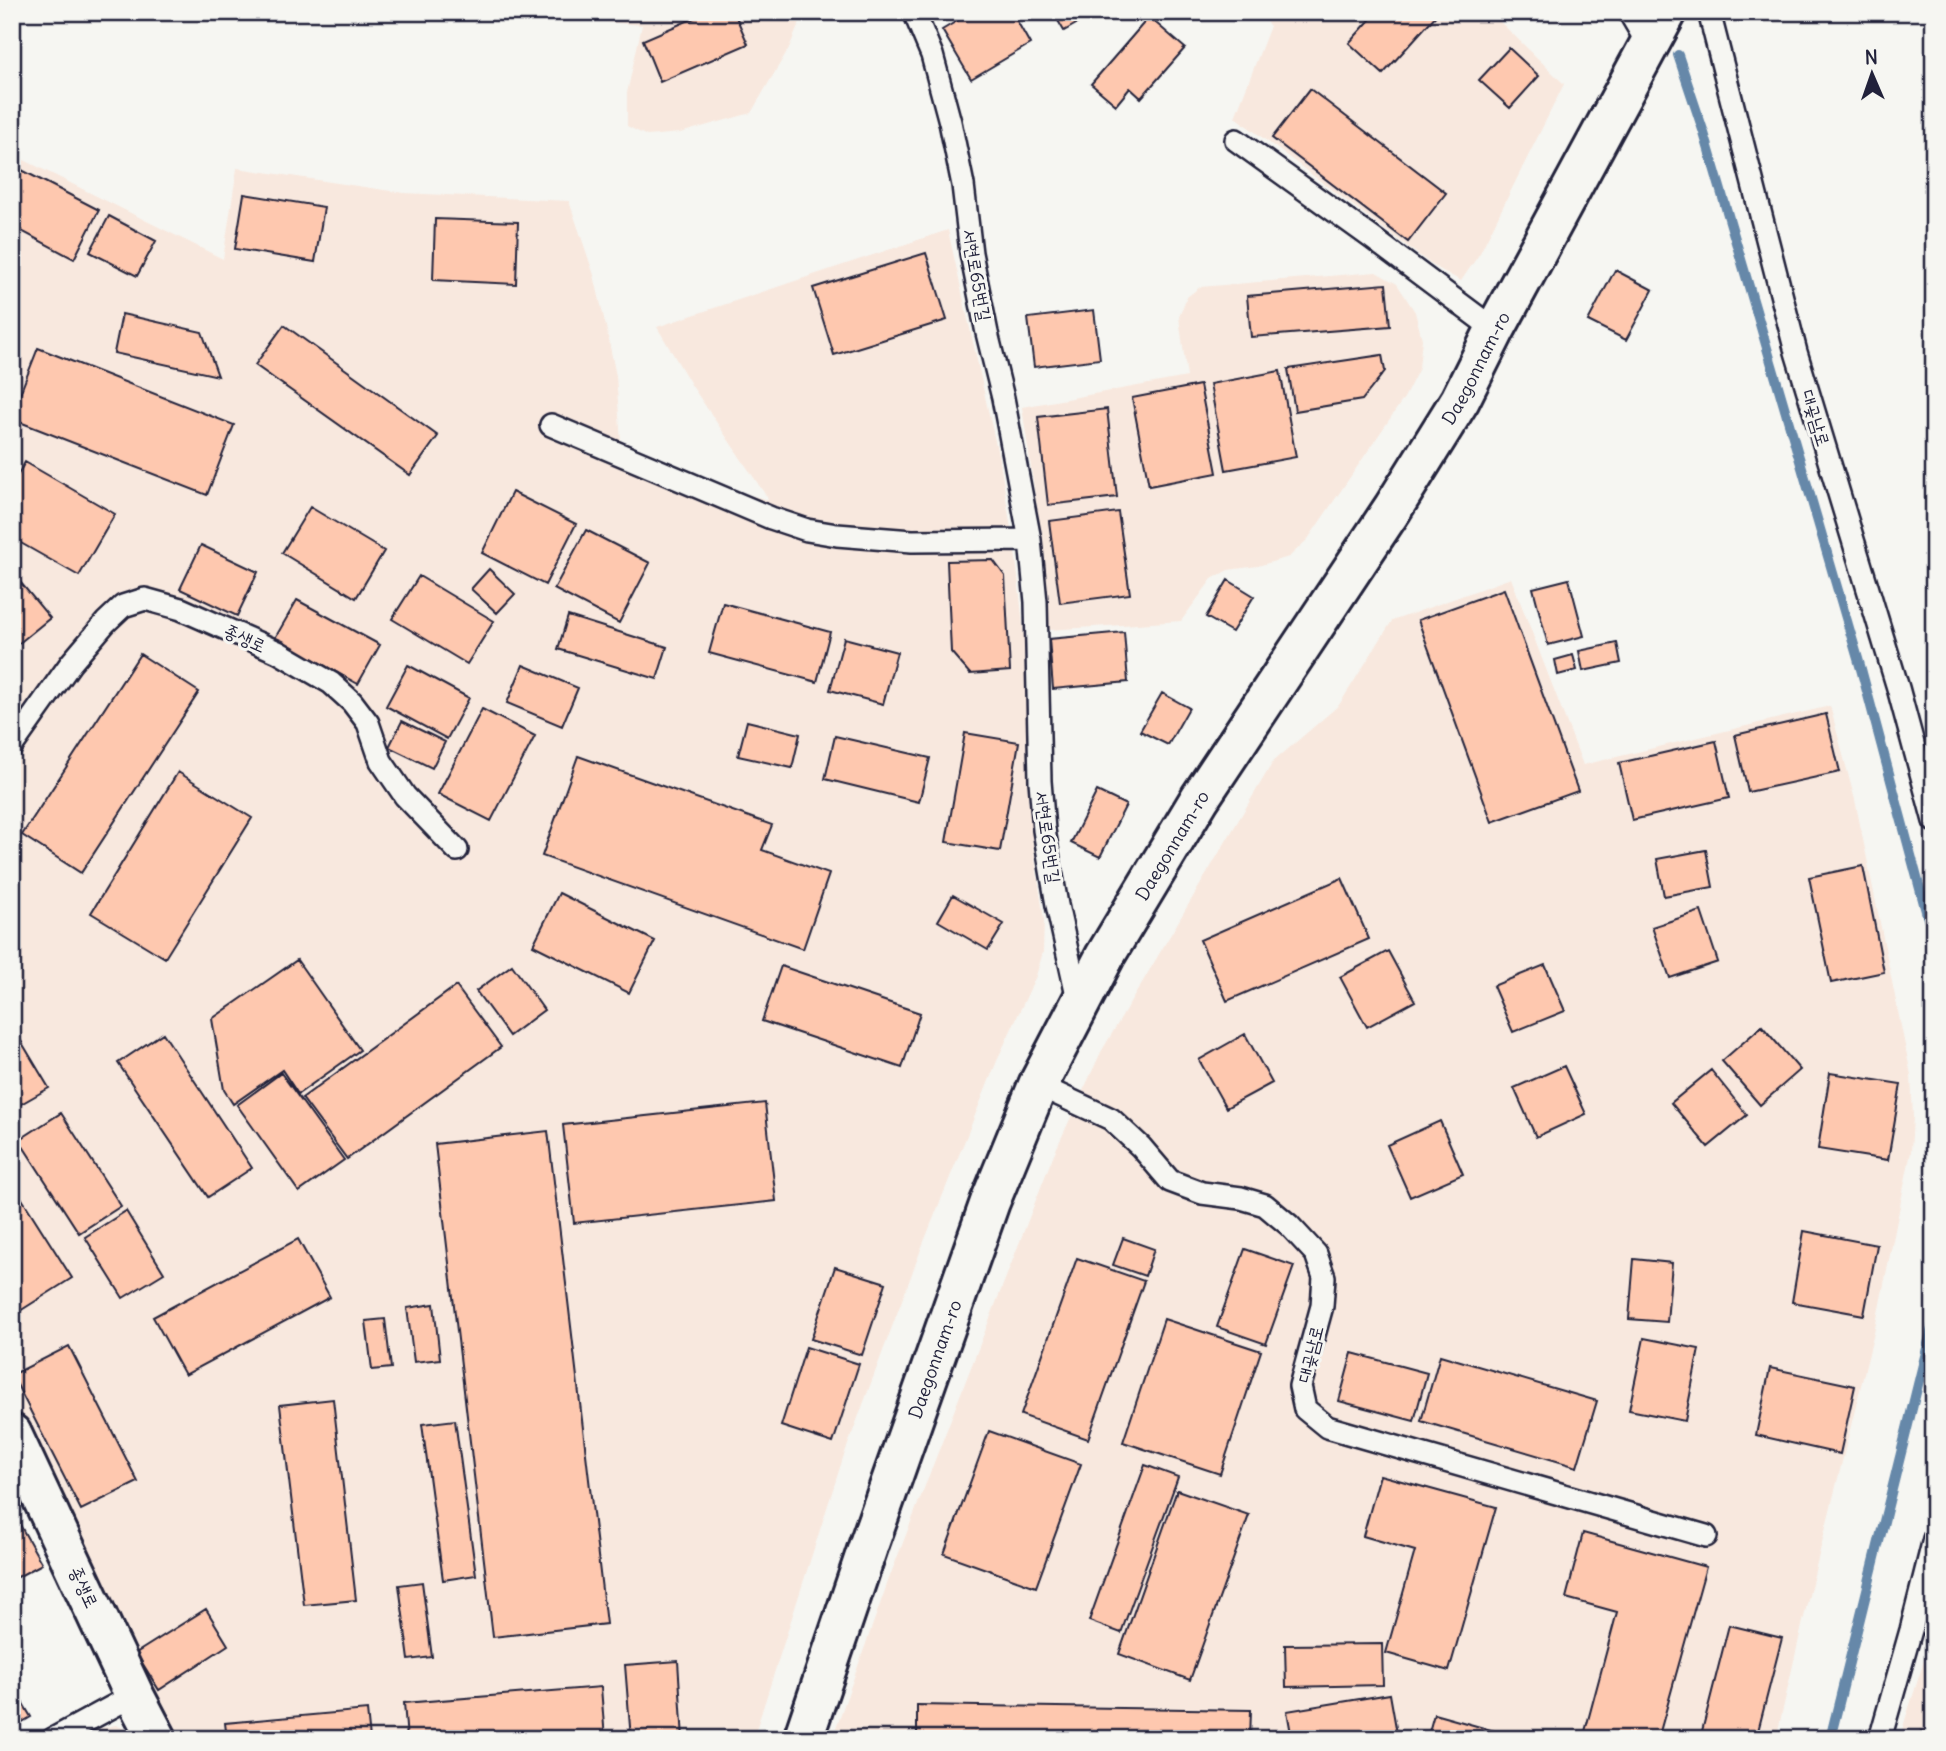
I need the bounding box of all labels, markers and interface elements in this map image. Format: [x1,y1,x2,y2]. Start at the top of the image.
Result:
north arrow [1838,38,1908,108]
text: N [1864,45,1878,69]
street label: 서현로65번길 [958,227,997,323]
street label: Daegonnam-ro [1436,307,1514,429]
street label: 대곶남로 [1797,387,1835,449]
street label: 종생로 [220,619,270,657]
street label: Daegonnam-ro [1130,785,1214,904]
street label: 서현로65번길 [1030,789,1066,885]
street label: Daegonnam-ro [903,1297,966,1422]
street label: 대곶남로 [1292,1323,1328,1385]
street label: 종생로 [64,1562,104,1612]

